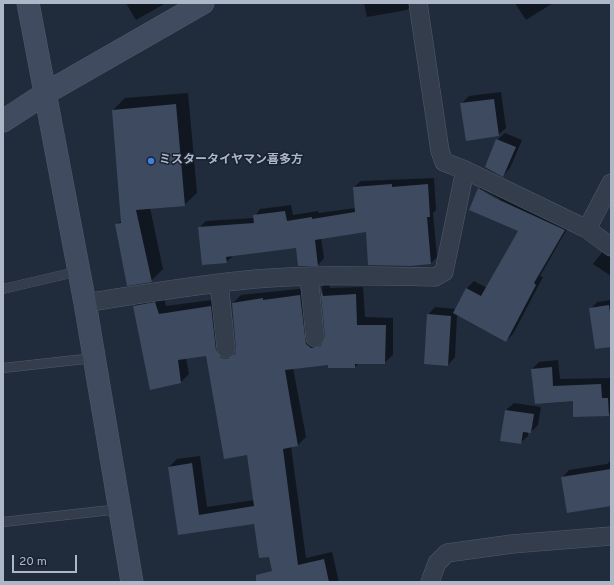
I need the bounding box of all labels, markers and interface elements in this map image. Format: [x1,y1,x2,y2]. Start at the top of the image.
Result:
place label: ミスタータイヤマン喜多方 [159,154,303,168]
marker: ミスタータイヤマン喜多方 [146,156,156,166]
scale bar [14,547,79,573]
text: 20 m [19,554,47,570]

